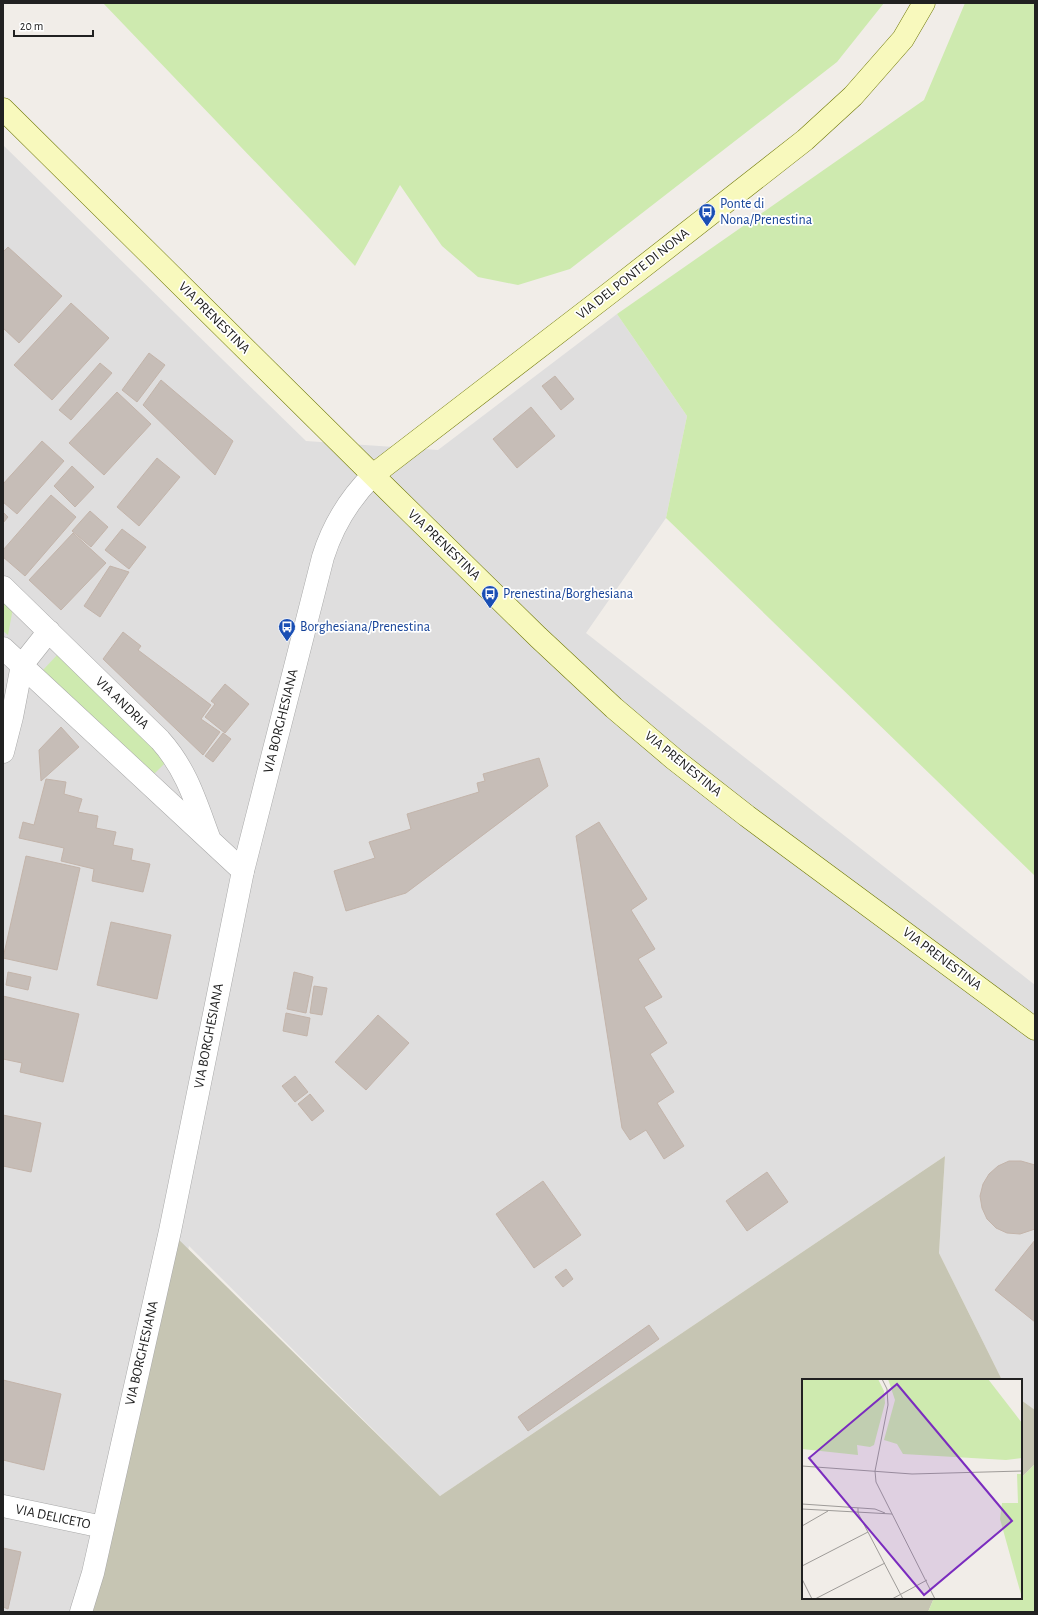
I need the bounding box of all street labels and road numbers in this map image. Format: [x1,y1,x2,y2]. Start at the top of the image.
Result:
street label: VIA DEL PONTE DI NONA [574,226,692,322]
street label: VIA PRENESTINA [176,280,252,356]
street label: VIA PRENESTINA [405,507,483,583]
street label: VIA BORGHESIANA [261,667,301,775]
street label: VIA ANDRIA [93,674,151,732]
street label: VIA PRENESTINA [642,729,724,799]
street label: VIA PRENESTINA [900,925,984,993]
street label: VIA BORGHESIANA [192,982,226,1090]
street label: VIA BORGHESIANA [123,1299,161,1407]
street label: VIA DELICETO [14,1502,92,1532]

